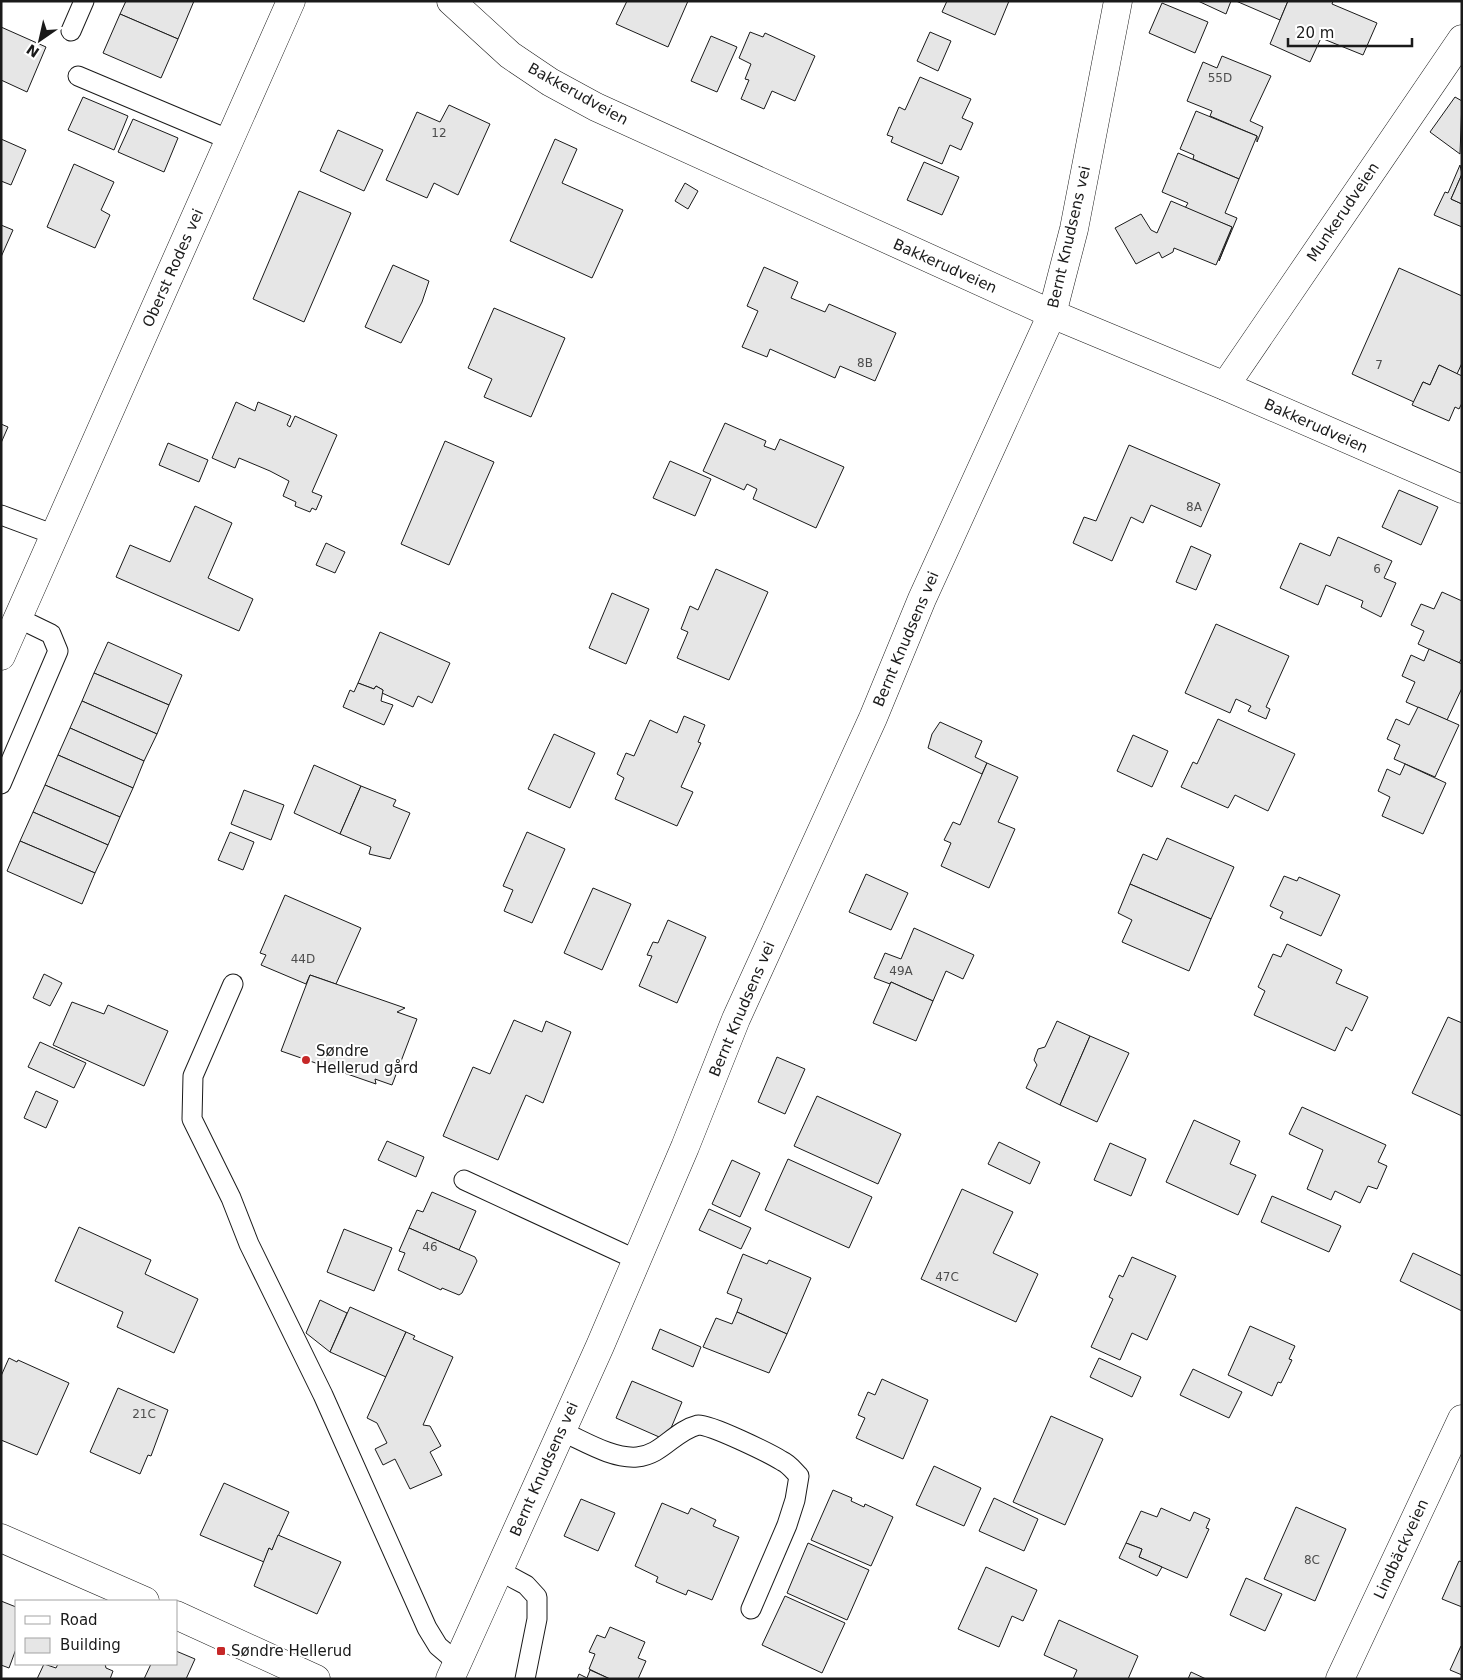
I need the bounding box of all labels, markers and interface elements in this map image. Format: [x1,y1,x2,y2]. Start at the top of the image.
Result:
north arrow [15,15,65,65]
scale bar [1288,15,1412,47]
text: 20 m [1296,24,1334,42]
text: N [23,41,42,61]
street label: Bakkerudveien [525,59,631,129]
house number: 55D [1208,71,1232,85]
house number: 12 [431,126,447,140]
street label: Munkerudveien [1303,159,1383,265]
street label: Bernt Knudsens vei [1044,164,1094,310]
street label: Oberst Rodes vei [139,206,207,330]
street label: Bakkerudveien [890,235,1000,297]
house number: 8B [857,356,873,370]
house number: 7 [1375,358,1383,372]
street label: Bakkerudveien [1261,395,1371,457]
house number: 8A [1186,500,1203,514]
house number: 6 [1373,562,1381,576]
street label: Bernt Knudsens vei [869,569,943,709]
street label: Bernt Knudsens vei [705,939,779,1079]
house number: 44D [291,952,315,966]
house number: 49A [889,964,914,978]
place label: Søndre Hellerud gård [316,1042,418,1077]
marker: Søndre Hellerud gård [300,1054,312,1066]
house number: 46 [422,1240,438,1254]
house number: 47C [935,1270,959,1284]
street label: Bernt Knudsens vei [506,1399,582,1539]
house number: 21C [132,1407,156,1421]
street label: Lindbäckveien [1370,1496,1432,1602]
house number: 8C [1304,1553,1320,1567]
legend [15,1600,178,1665]
text: Road [60,1611,98,1629]
text: Building [60,1636,121,1654]
place label: Søndre Hellerud [231,1642,352,1660]
marker: Søndre Hellerud [215,1645,227,1657]

